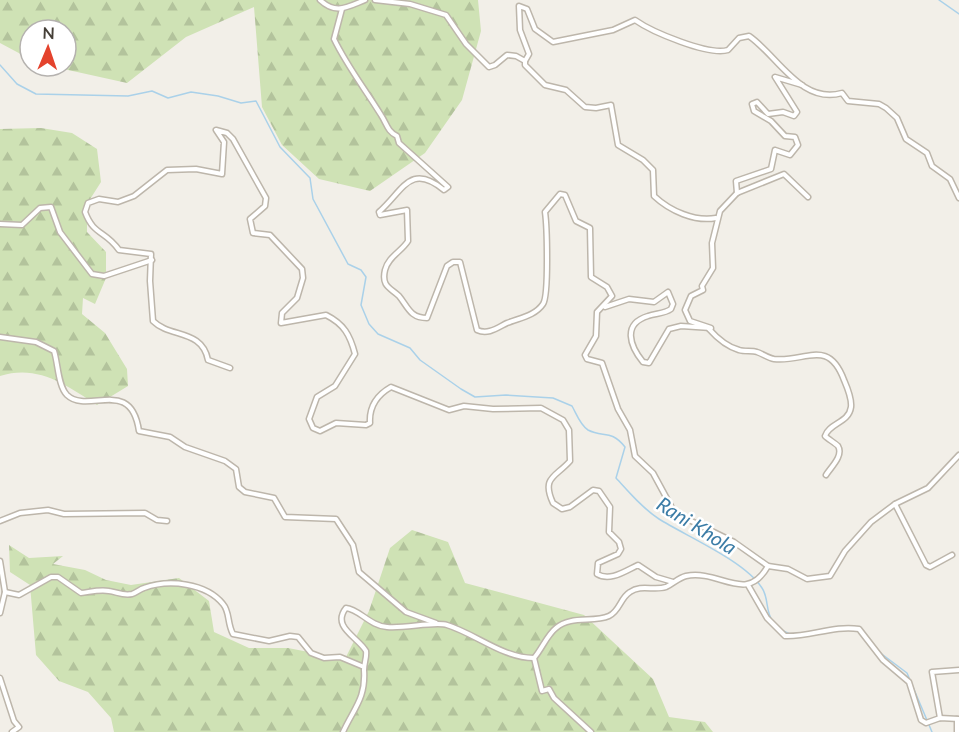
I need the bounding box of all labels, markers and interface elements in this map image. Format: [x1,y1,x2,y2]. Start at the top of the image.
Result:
north arrow [18,18,78,78]
text: N [42,23,55,42]
water label: Rani Khola [653,491,741,559]

